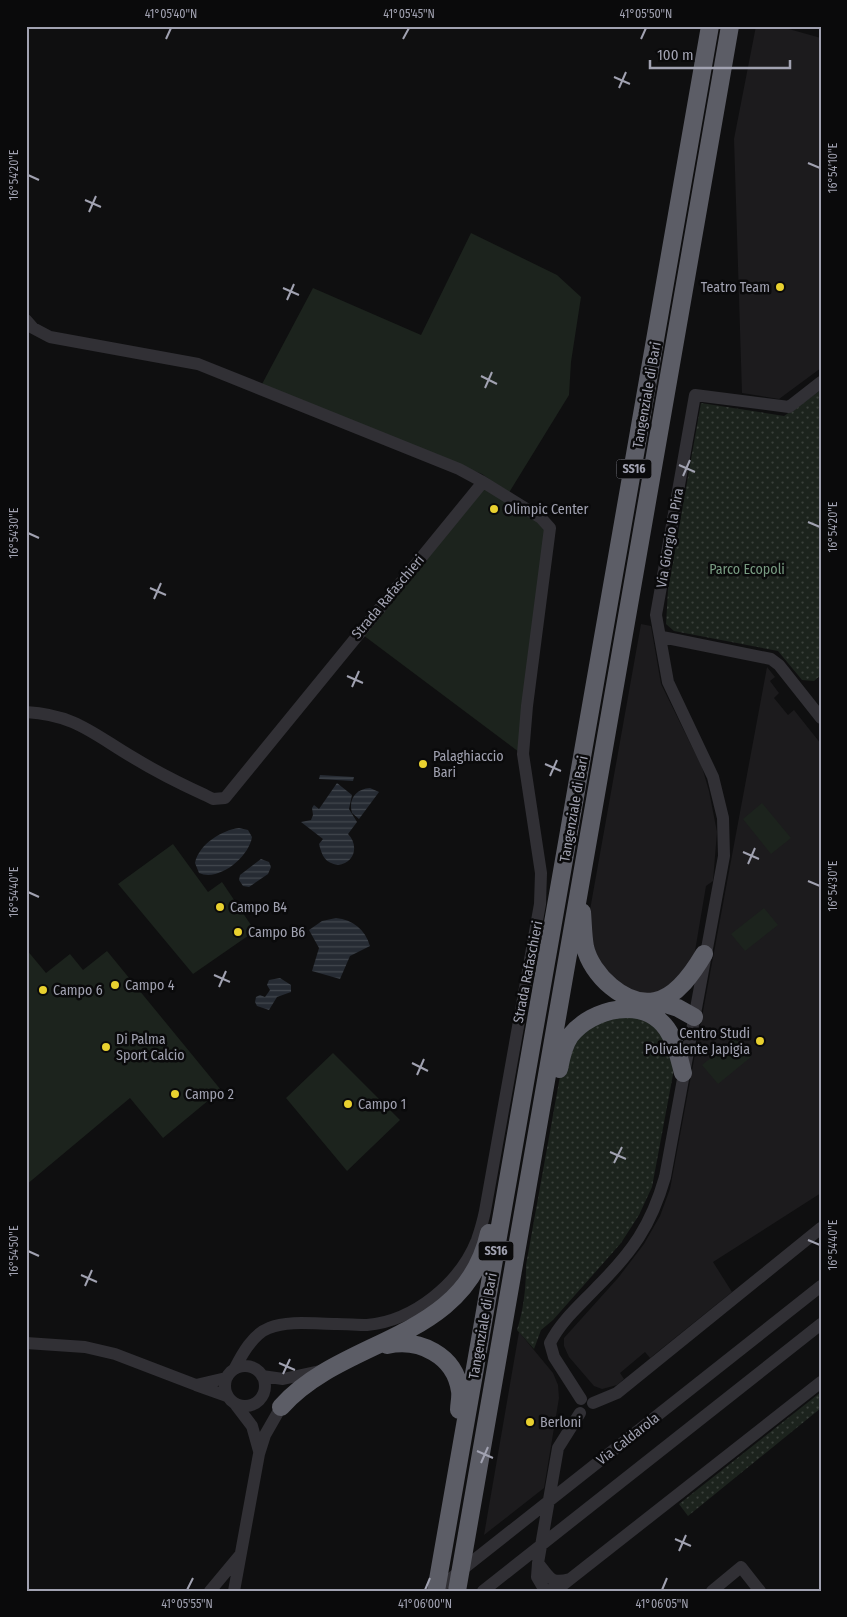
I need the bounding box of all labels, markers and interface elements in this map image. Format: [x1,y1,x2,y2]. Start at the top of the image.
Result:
text: 41°05'40"N [145,7,197,21]
text: 41°05'45"N [383,7,435,21]
text: 41°05'50"N [620,7,672,21]
scale bar [650,38,790,70]
text: 100 m [657,46,694,64]
text: 16°54'10"E [826,143,840,193]
text: 16°54'20"E [7,149,21,200]
place label: Teatro Team [701,279,770,296]
marker: Teatro Team [774,281,786,293]
street label: Tangenziale di Bari [629,341,665,449]
road number: SS16 [616,459,652,478]
street label: Via Giorgio la Pira [653,487,687,589]
place label: Olimpic Center [504,501,588,518]
text: 16°54'20"E [826,501,840,552]
marker: Olimpic Center [488,503,500,515]
text: 16°54'30"E [7,507,21,559]
street label: Strada Rafaschieri [348,552,428,642]
park label: Parco Ecopoli [709,561,785,578]
place label: Palaghiaccio Bari [433,748,504,781]
street label: Tangenziale di Bari [556,755,592,863]
marker: Palaghiaccio Bari [417,758,429,770]
text: 16°54'30"E [826,860,840,912]
text: 16°54'40"E [7,866,21,917]
place label: Campo B4 [230,899,287,916]
marker: Campo B4 [214,901,226,913]
street label: Strada Rafaschieri [510,919,546,1025]
place label: Campo B6 [248,924,305,941]
marker: Campo B6 [232,926,244,938]
place label: Campo 4 [125,977,175,994]
marker: Campo 4 [109,979,121,991]
place label: Campo 6 [53,982,103,999]
marker: Campo 6 [37,984,49,996]
place label: Centro Studi Polivalente Japigia [645,1025,750,1058]
place label: Di Palma Sport Calcio [116,1031,185,1064]
marker: Centro Studi Polivalente Japigia [754,1035,766,1047]
marker: Di Palma Sport Calcio [100,1041,112,1053]
place label: Campo 2 [185,1086,234,1103]
marker: Campo 2 [169,1088,181,1100]
place label: Campo 1 [358,1096,406,1113]
marker: Campo 1 [342,1098,354,1110]
text: 16°54'40"E [826,1219,840,1270]
text: 16°54'50"E [7,1225,21,1277]
road number: SS16 [478,1242,514,1260]
street label: Tangenziale di Bari [465,1272,501,1380]
street label: Via Caldarola [593,1409,663,1469]
place label: Berloni [540,1414,581,1431]
marker: Berloni [524,1416,536,1428]
text: 41°05'55"N [161,1597,213,1611]
text: 41°06'00"N [398,1597,452,1611]
text: 41°06'05"N [636,1597,688,1611]

